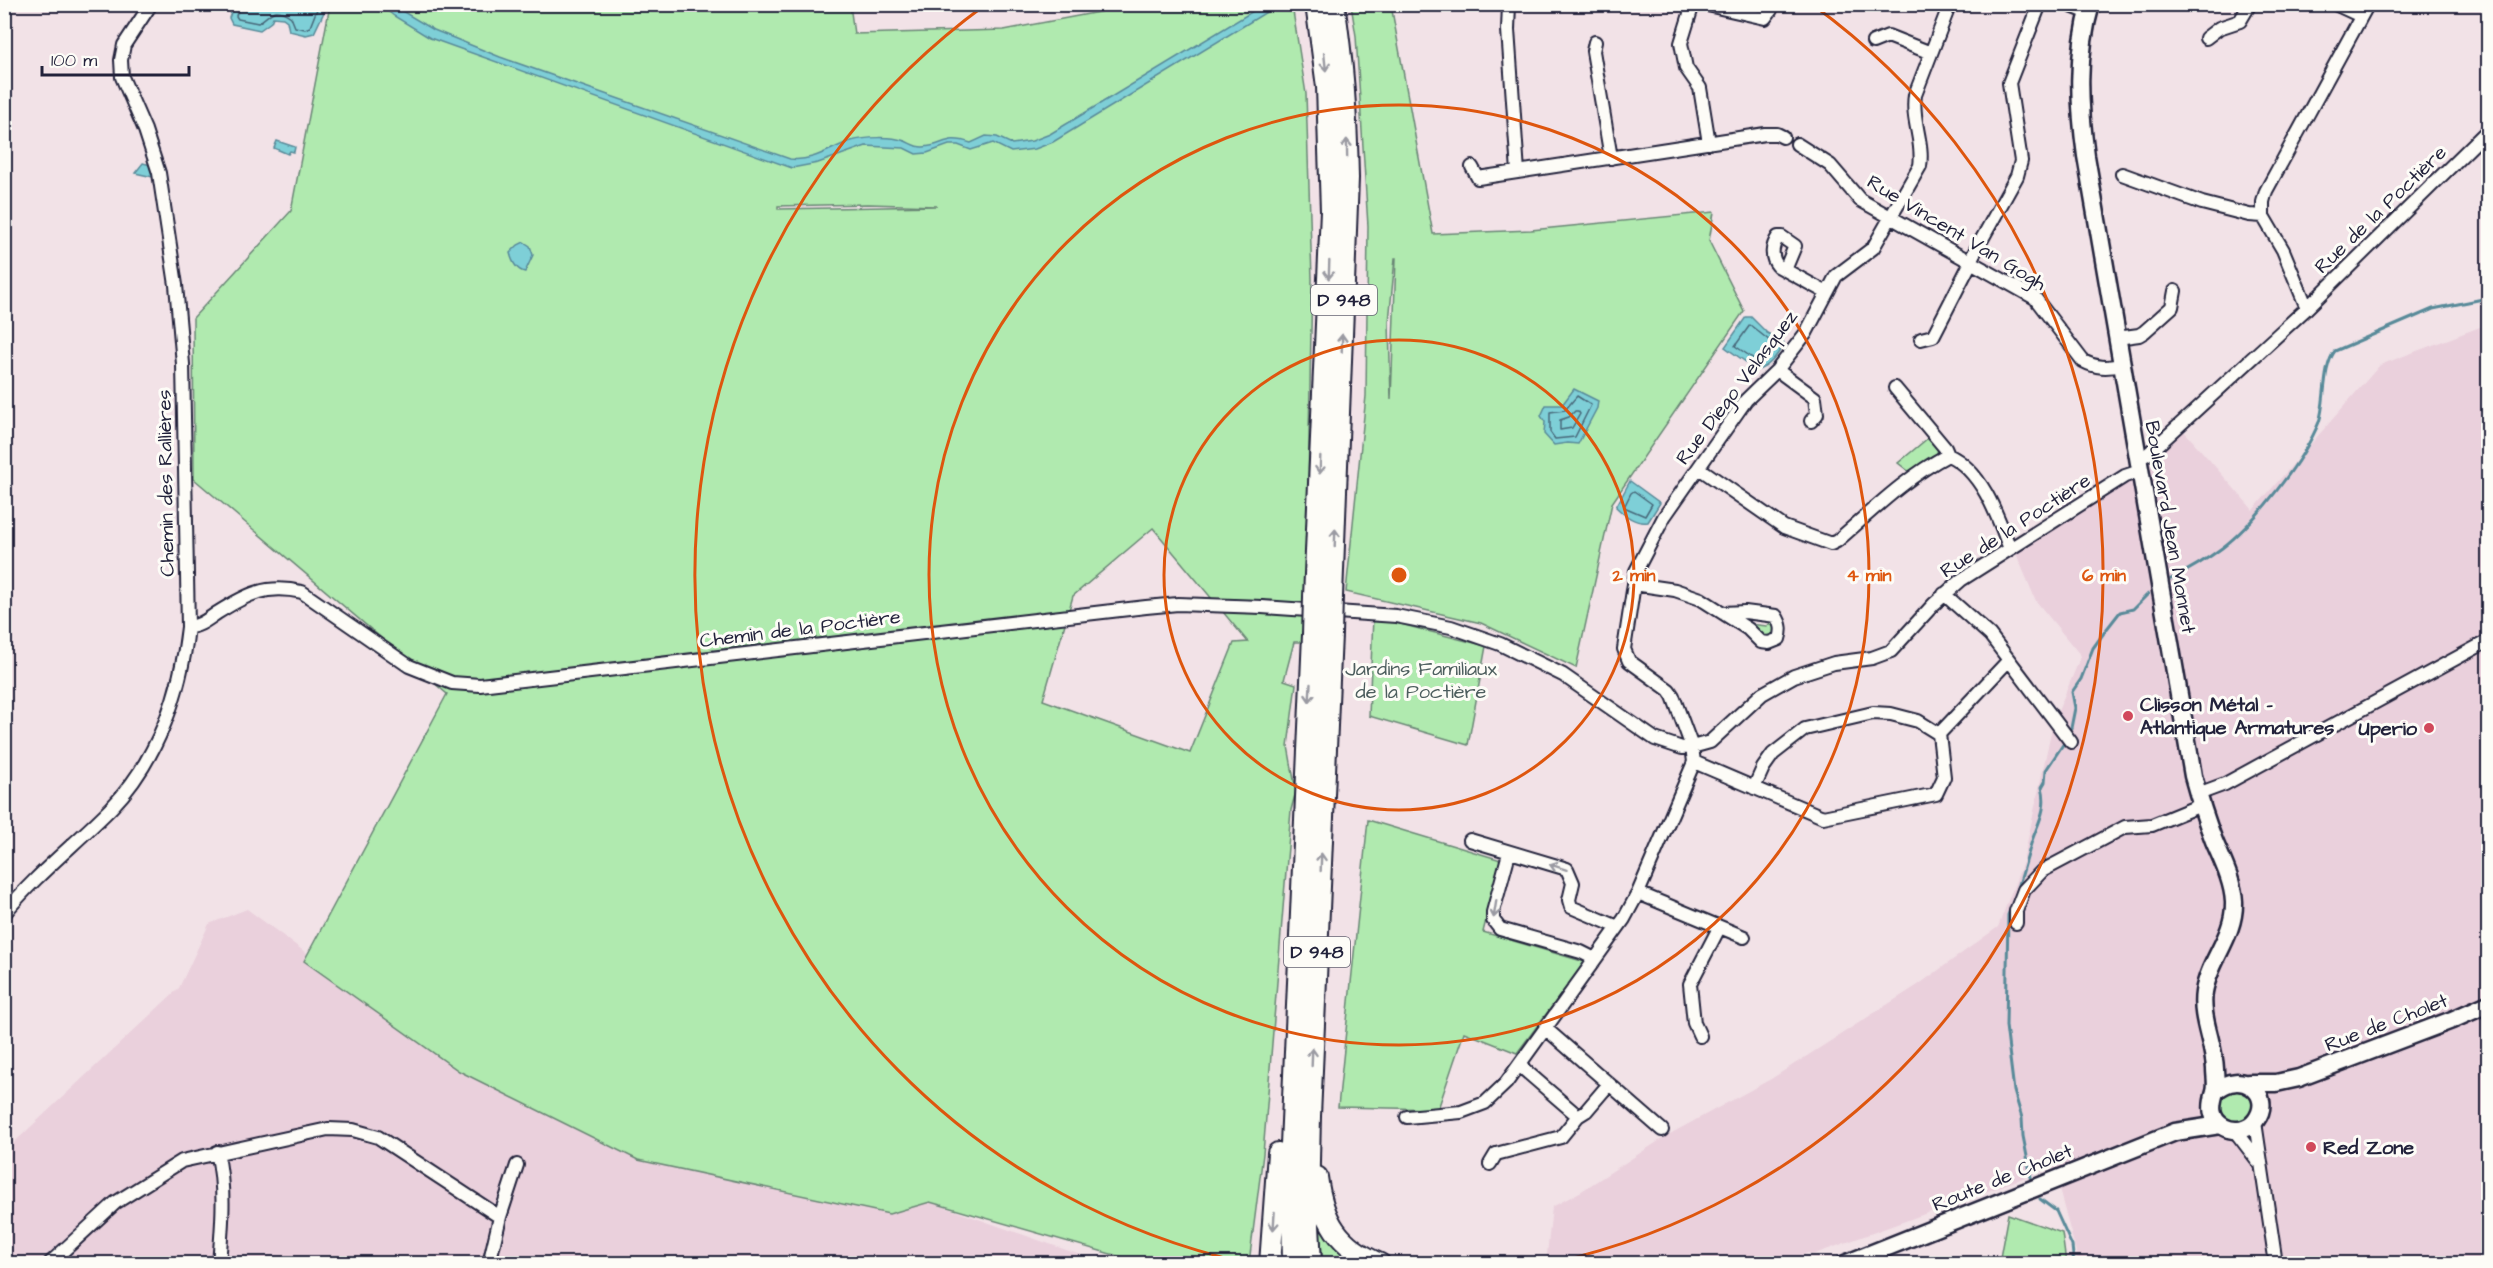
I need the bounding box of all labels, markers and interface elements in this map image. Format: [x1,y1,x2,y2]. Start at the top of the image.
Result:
scale bar [42,39,189,77]
text: 100 m [51,48,97,73]
one-way arrow [1320,52,1331,72]
one-way arrow [1341,138,1353,158]
street label: Rue de la Poctière [2308,139,2453,280]
street label: Rue Vincent Van Gogh [1861,168,2051,298]
one-way arrow [1323,259,1334,279]
road number: D 948 [1311,285,1377,315]
street label: Rue Diego Velasquez [1669,304,1805,472]
one-way arrow [1337,333,1348,353]
street label: Chemin des Rallières [150,389,182,577]
street label: Boulevard Jean Monnet [2137,419,2203,636]
one-way arrow [1314,454,1325,474]
street label: Rue de la Poctière [1935,467,2096,585]
one-way arrow [1329,528,1340,548]
text: 2 min [1611,563,1656,588]
text: 4 min [1846,563,1892,588]
text: 6 min [2082,563,2126,588]
centre of rings [1389,565,1409,585]
street label: Chemin de la Poctière [698,603,902,655]
park label: Jardins Familiaux de la Poctière [1345,655,1497,706]
one-way arrow [1305,683,1316,703]
place label: Clisson Métal - Atlantique Armatures [2140,691,2334,742]
marker: Clisson Métal - Atlantique Armatures [2121,709,2135,723]
place label: Uperio [2359,715,2418,743]
marker: Uperio [2422,721,2436,735]
one-way arrow [1315,853,1326,873]
one-way arrow [1549,861,1568,872]
one-way arrow [1489,899,1500,919]
road number: D 948 [1284,937,1350,967]
street label: Rue de Cholet [2321,987,2452,1059]
one-way arrow [1307,1048,1318,1068]
place label: Red Zone [2323,1134,2414,1162]
street label: Route de Cholet [1928,1137,2077,1219]
marker: Red Zone [2304,1140,2318,1154]
one-way arrow [1268,1210,1279,1230]

